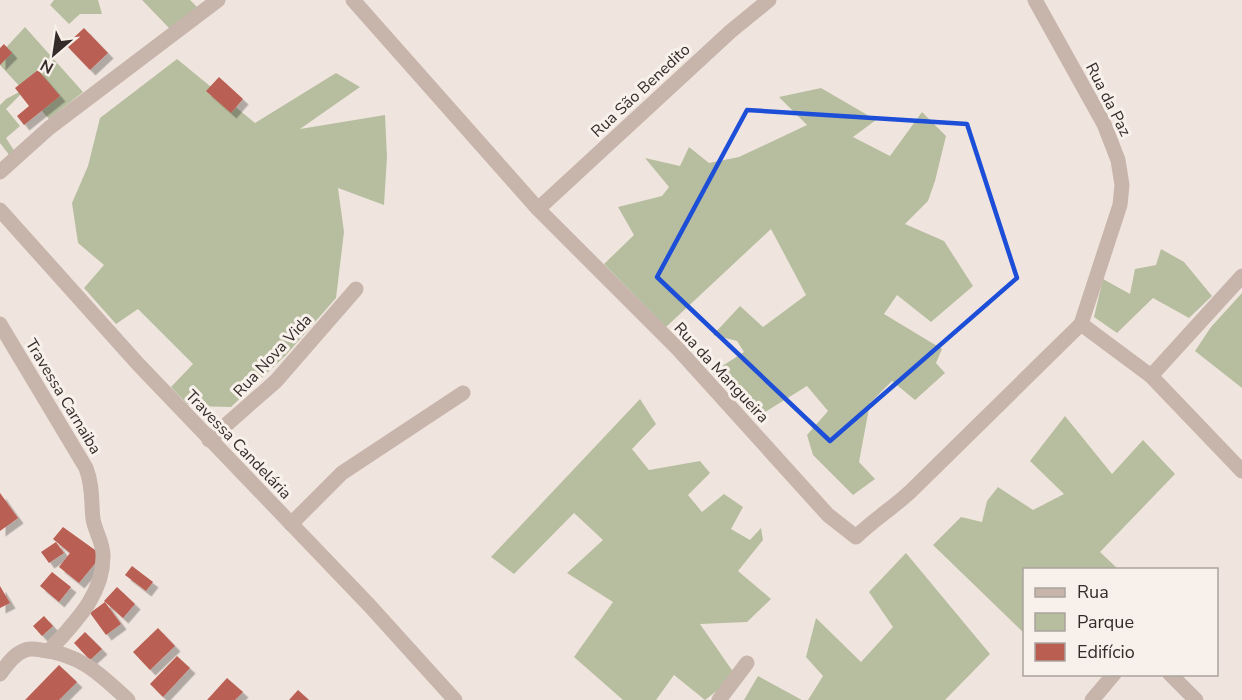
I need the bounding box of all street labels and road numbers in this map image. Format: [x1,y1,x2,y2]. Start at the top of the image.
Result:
street label: Rua São Benedito [586,39,695,142]
street label: Rua da Paz [1080,59,1136,140]
street label: Rua Nova Vida [229,309,317,402]
street label: Rua da Mangueira [669,318,774,428]
street label: Travessa Carnaiba [20,335,106,458]
street label: Travessa Candelária [180,385,296,504]

